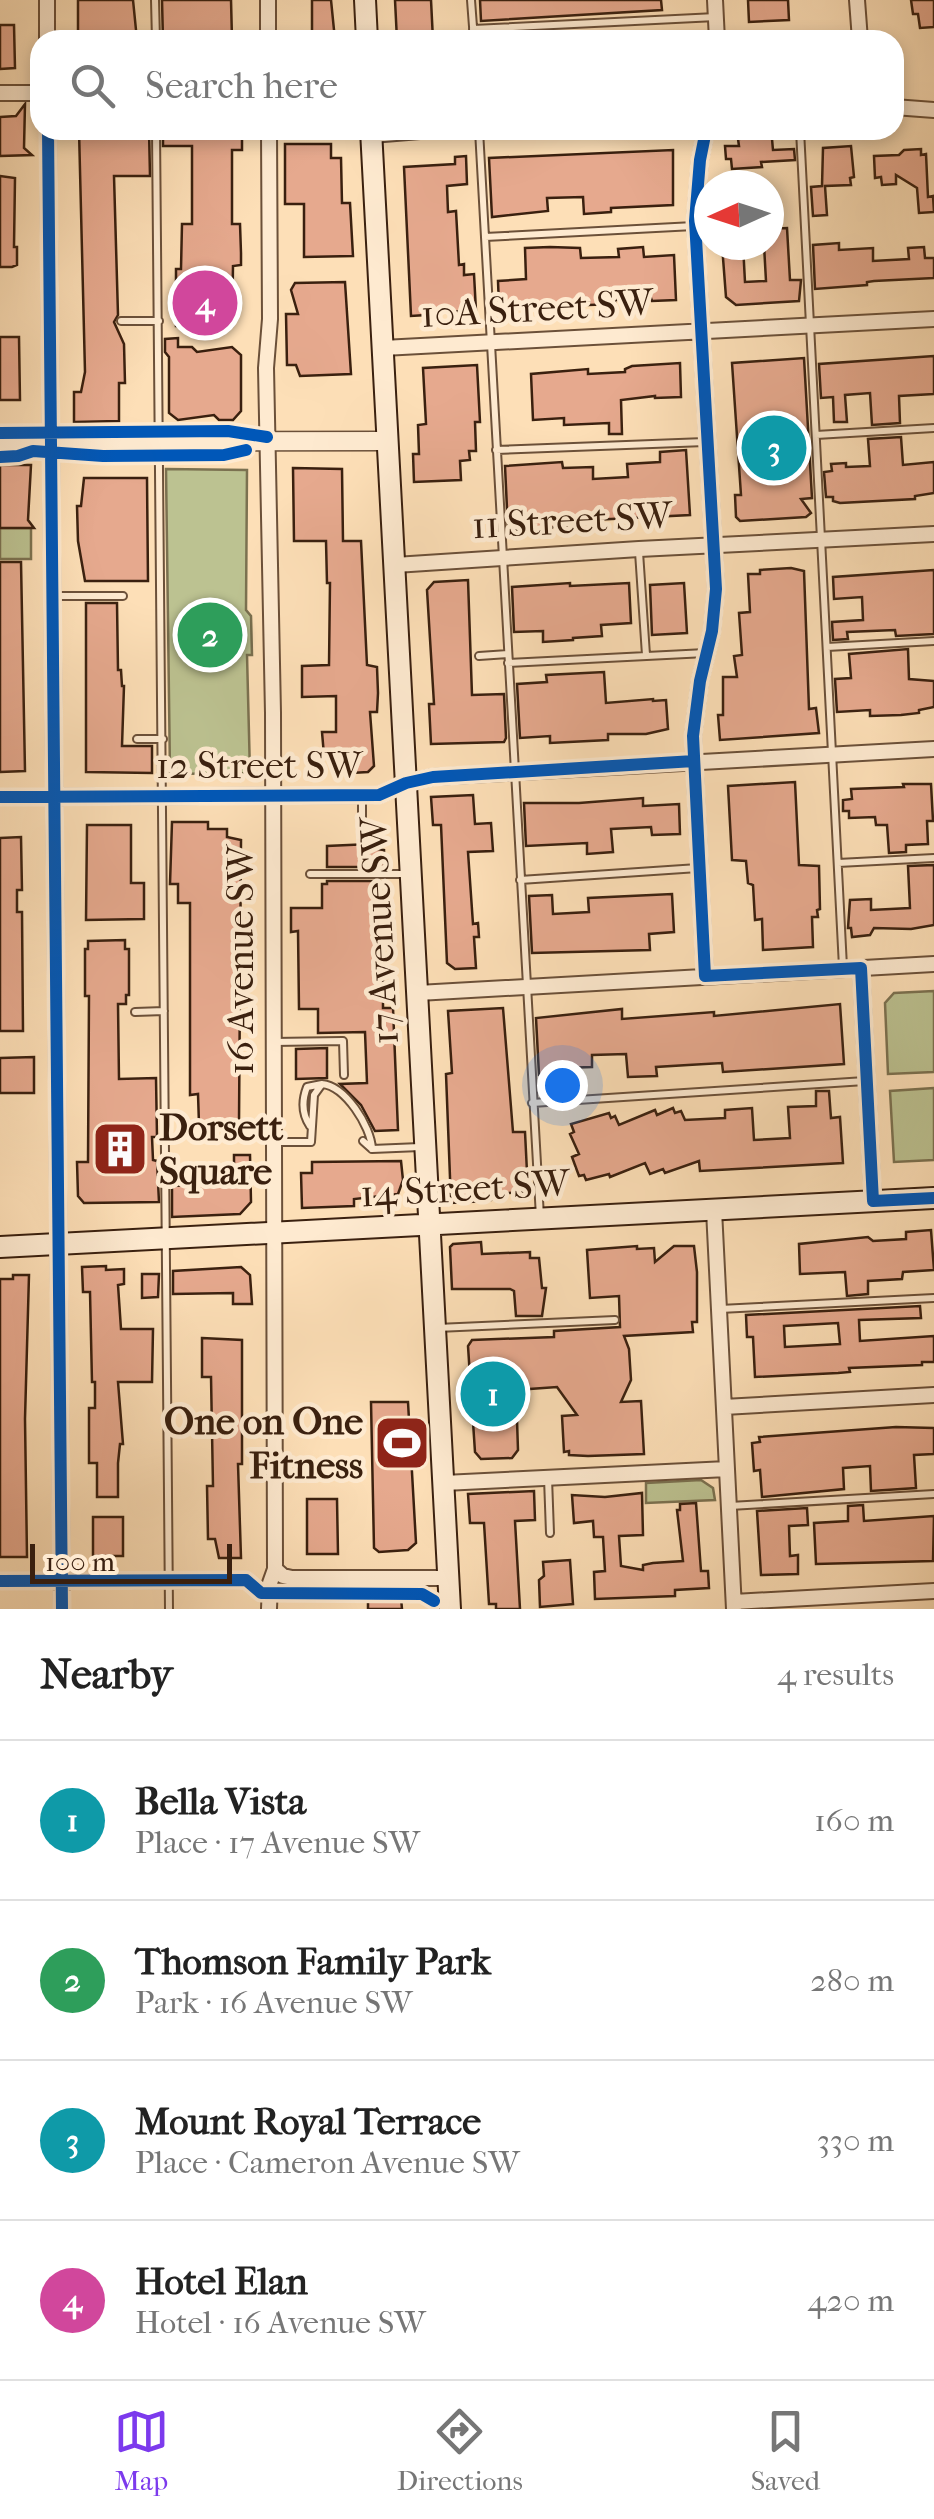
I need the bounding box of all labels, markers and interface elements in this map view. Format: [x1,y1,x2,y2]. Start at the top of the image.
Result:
search box [30,30,904,140]
icon: search [65,58,120,113]
text: Search here [145,63,338,108]
north arrow [694,170,784,260]
pin: 4 [172,266,238,340]
street label: 10A Street SW [420,280,656,337]
pin: 3 [742,410,806,486]
street label: 11 Street SW [471,493,675,548]
pin: 2 [178,598,242,672]
street label: 12 Street SW [156,743,364,788]
street label: 17 Avenue SW [351,814,408,1046]
street label: 16 Avenue SW [218,843,263,1075]
your location [537,1060,588,1111]
place label: Dorsett Square [159,1105,284,1194]
building icon: Dorsett Square [90,1119,150,1179]
street label: 14 Street SW [359,1160,573,1216]
pin: 1 [460,1356,526,1432]
place label: One on One Fitness [164,1399,363,1488]
sports icon: One on One Fitness [372,1413,432,1473]
scale bar [30,1539,232,1584]
text: 100 m [45,1545,115,1578]
text: Nearby [40,1650,172,1699]
text: 4 results [777,1656,894,1693]
text: Bella Vista [135,1779,306,1824]
text: 1 [67,1802,78,1839]
text: 160 m [814,1802,894,1839]
text: Place · 17 Avenue SW [135,1824,420,1861]
text: Thomson Family Park [135,1939,491,1984]
text: 2 [64,1962,81,1999]
text: 280 m [810,1962,894,1999]
text: Park · 16 Avenue SW [135,1984,412,2021]
text: Mount Royal Terrace [135,2099,481,2144]
text: 3 [66,2122,79,2159]
text: 330 m [817,2122,894,2159]
text: Place · Cameron Avenue SW [135,2144,520,2181]
text: Hotel Elan [135,2259,308,2304]
text: 4 [63,2282,82,2319]
text: 420 m [808,2282,894,2319]
text: Hotel · 16 Avenue SW [135,2304,426,2341]
tab: Map [114,2404,169,2497]
tab: Directions [397,2404,523,2497]
tab: Saved [751,2404,820,2497]

